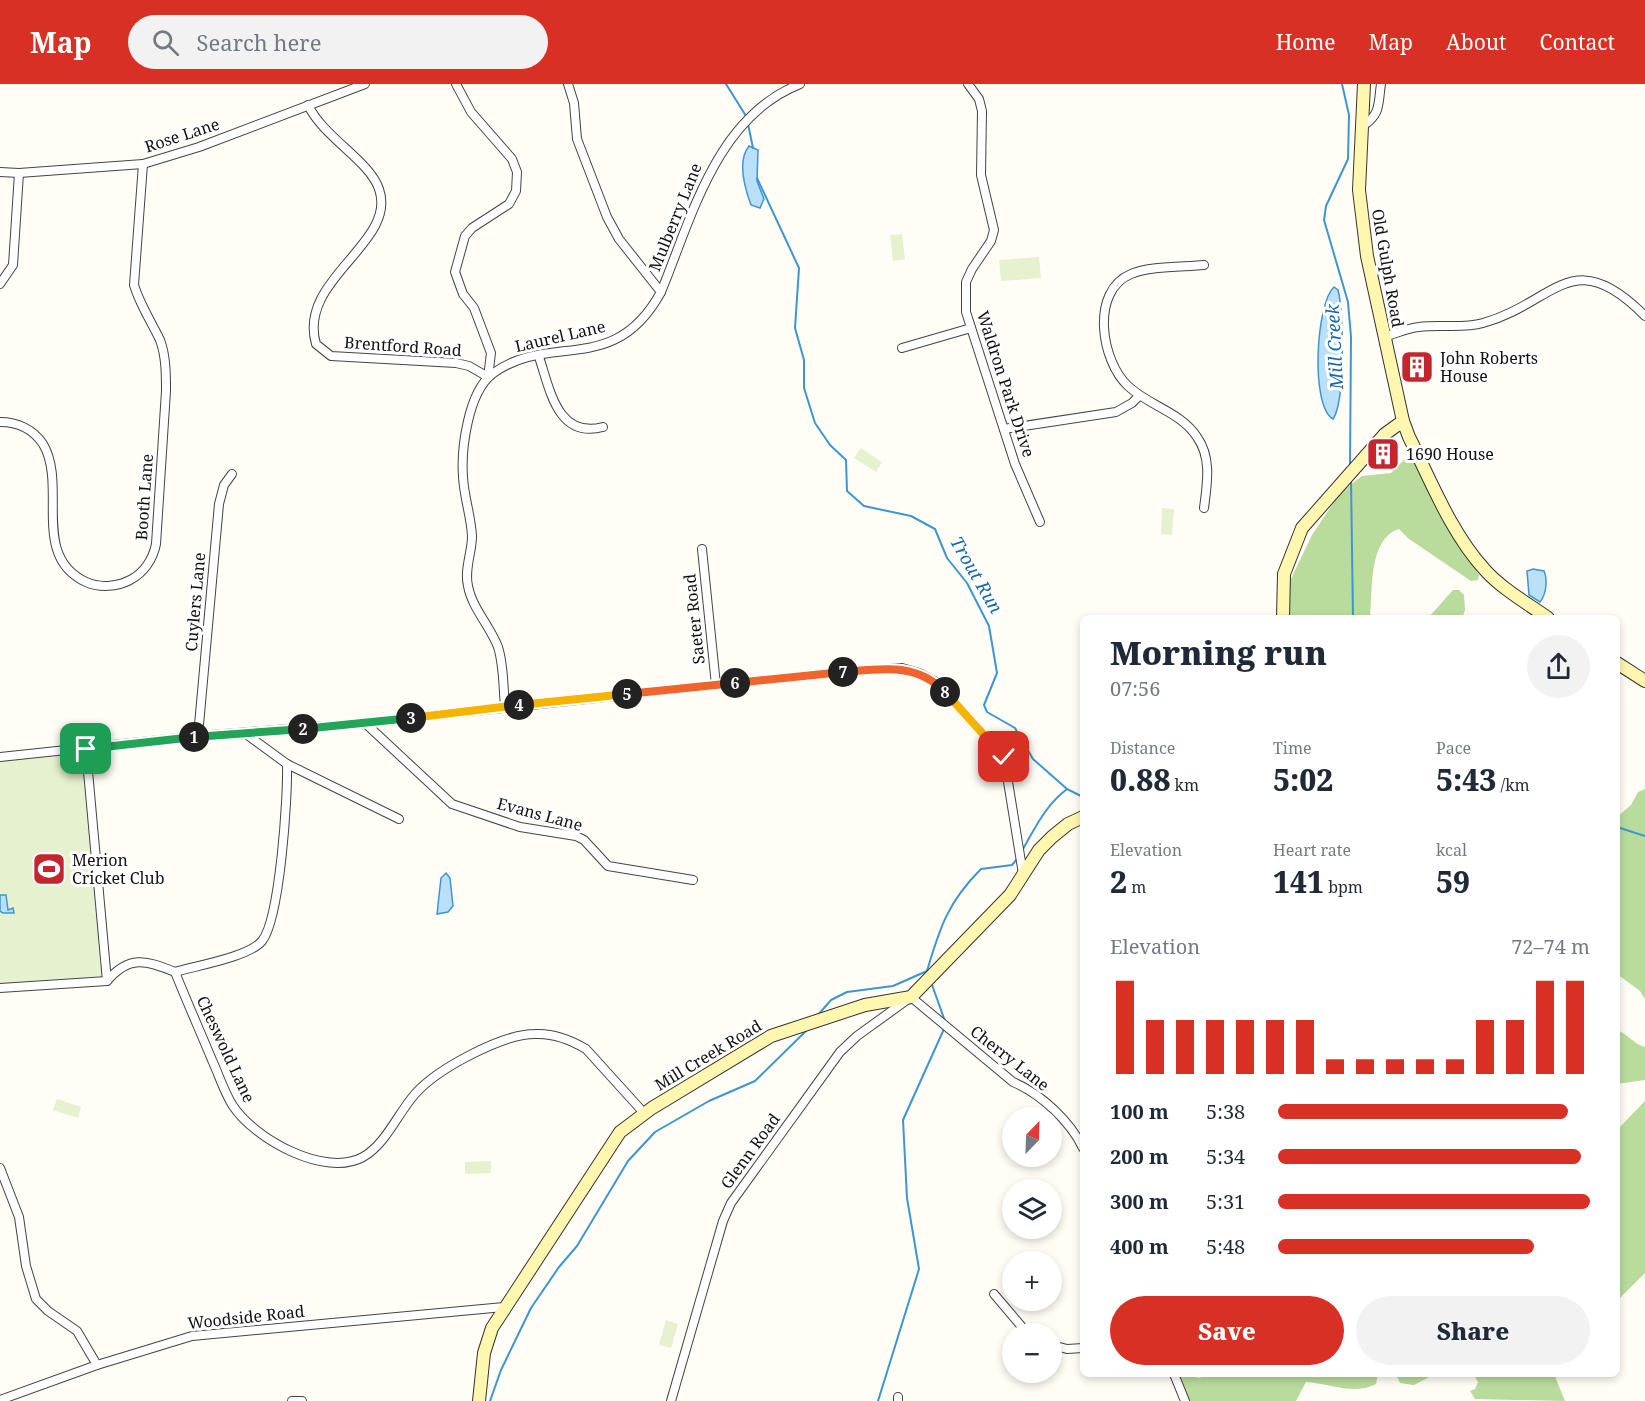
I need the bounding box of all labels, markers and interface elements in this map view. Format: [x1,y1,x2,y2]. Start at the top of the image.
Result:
search box [128,15,548,69]
text: Map [30,23,92,61]
icon: search [149,26,182,59]
text: Search here [197,27,321,57]
text: Home [1276,28,1336,56]
text: Map [1369,28,1413,56]
text: About [1446,28,1507,56]
text: Contact [1540,28,1615,56]
street label: Rose Lane [142,113,222,157]
street label: Mulberry Lane [643,160,707,274]
street label: Old Gulph Road [1367,207,1409,329]
water label: Mill Creek [1320,303,1348,391]
street label: Waldron Park Drive [972,308,1040,460]
street label: Laurel Lane [513,315,607,357]
street label: Brentford Road [344,331,463,361]
place label: John Roberts House [1439,347,1538,387]
building icon: John Roberts House [1399,349,1435,385]
building icon: 1690 House [1365,436,1401,472]
place label: 1690 House [1406,443,1494,465]
street label: Booth Lane [130,453,158,541]
water label: Trout Run [945,532,1009,618]
street label: Cuylers Lane [180,552,210,652]
street label: Saeter Road [678,573,710,665]
text: Morning run [1110,630,1327,675]
button: share [1527,635,1590,698]
pin: 7 [828,657,858,687]
text: 7 [838,661,848,683]
pin: 6 [720,668,750,698]
text: 6 [730,672,740,694]
text: 07:56 [1110,675,1160,702]
pin: 8 [930,677,960,707]
pin: 5 [612,679,642,709]
text: 8 [940,681,950,703]
text: 5 [622,683,632,705]
pin: 4 [504,690,534,720]
text: 4 [514,694,524,716]
pin: 3 [396,703,426,733]
text: 3 [406,707,416,729]
pin: 2 [288,714,318,744]
text: 2 [298,718,308,740]
pin: 1 [179,722,209,752]
pin [60,723,111,774]
text: 1 [189,726,199,748]
pin [978,731,1029,782]
icon: arrive [69,732,102,765]
text: Distance [1110,737,1175,759]
text: Time [1273,737,1312,759]
text: Pace [1436,737,1471,759]
icon: check [987,740,1020,773]
text: 0.88 [1110,759,1170,800]
text: 5:02 [1273,759,1333,800]
text: 5:43 [1436,759,1496,800]
text: km [1170,774,1199,796]
text: /km [1496,774,1530,796]
street label: Evans Lane [495,792,585,836]
text: Elevation [1110,839,1182,861]
text: Heart rate [1273,839,1351,861]
text: kcal [1436,839,1467,861]
place label: Merion Cricket Club [72,849,165,889]
sports icon: Merion Cricket Club [31,851,67,887]
text: 2 [1110,861,1127,902]
text: 141 [1273,861,1324,902]
text: 59 [1436,861,1470,902]
text: m [1127,876,1146,898]
text: bpm [1324,876,1363,898]
text: Elevation [1110,933,1200,960]
text: 72–74 m [1511,933,1590,960]
street label: Cheswold Lane [192,992,260,1106]
street label: Mill Creek Road [651,1014,766,1096]
street label: Cherry Lane [966,1020,1054,1096]
text: 100 m [1110,1098,1169,1125]
text: 5:38 [1206,1098,1245,1125]
north arrow [1002,1107,1062,1167]
map controls [1002,1107,1062,1383]
street label: Glenn Road [715,1109,785,1193]
text: 200 m [1110,1143,1169,1170]
text: 5:34 [1206,1143,1245,1170]
button: layers [1002,1179,1062,1239]
text: 300 m [1110,1188,1169,1215]
text: 5:31 [1206,1188,1245,1215]
text: 400 m [1110,1233,1169,1260]
text: 5:48 [1206,1233,1245,1260]
button: + [1002,1251,1062,1311]
button: Save [1110,1296,1344,1365]
button: Share [1356,1296,1590,1365]
street label: Woodside Road [186,1300,306,1334]
button: − [1002,1323,1062,1383]

